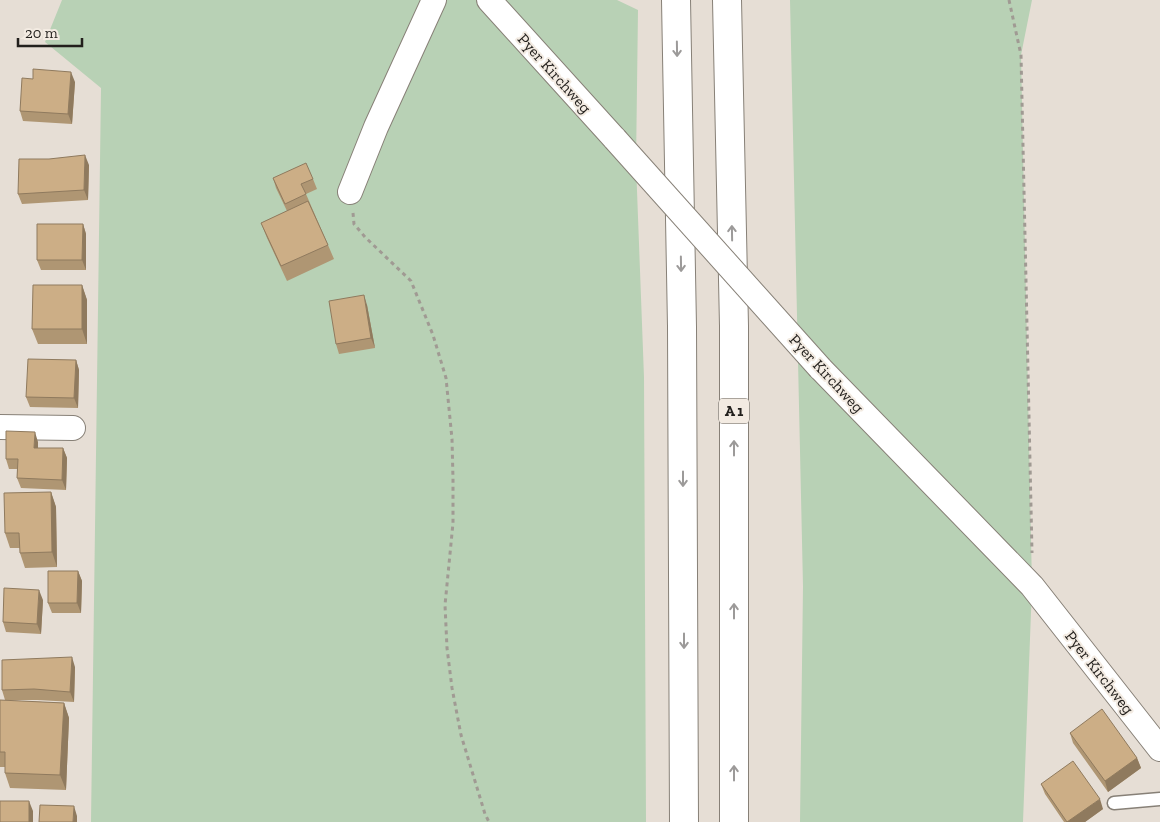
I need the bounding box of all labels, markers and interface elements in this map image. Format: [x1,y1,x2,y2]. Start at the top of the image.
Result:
scale bar [18,15,81,47]
text: 20 m [25,24,58,42]
street label: Pyer Kirchweg [514,30,596,117]
one-way arrow [673,40,682,56]
one-way arrow [727,226,737,242]
one-way arrow [676,255,686,271]
street label: Pyer Kirchweg [785,330,868,417]
road number: A 1 [719,398,749,424]
one-way arrow [729,441,739,457]
one-way arrow [678,470,688,486]
one-way arrow [729,603,739,620]
street label: Pyer Kirchweg [1061,627,1138,718]
one-way arrow [679,632,689,649]
one-way arrow [729,766,739,782]

